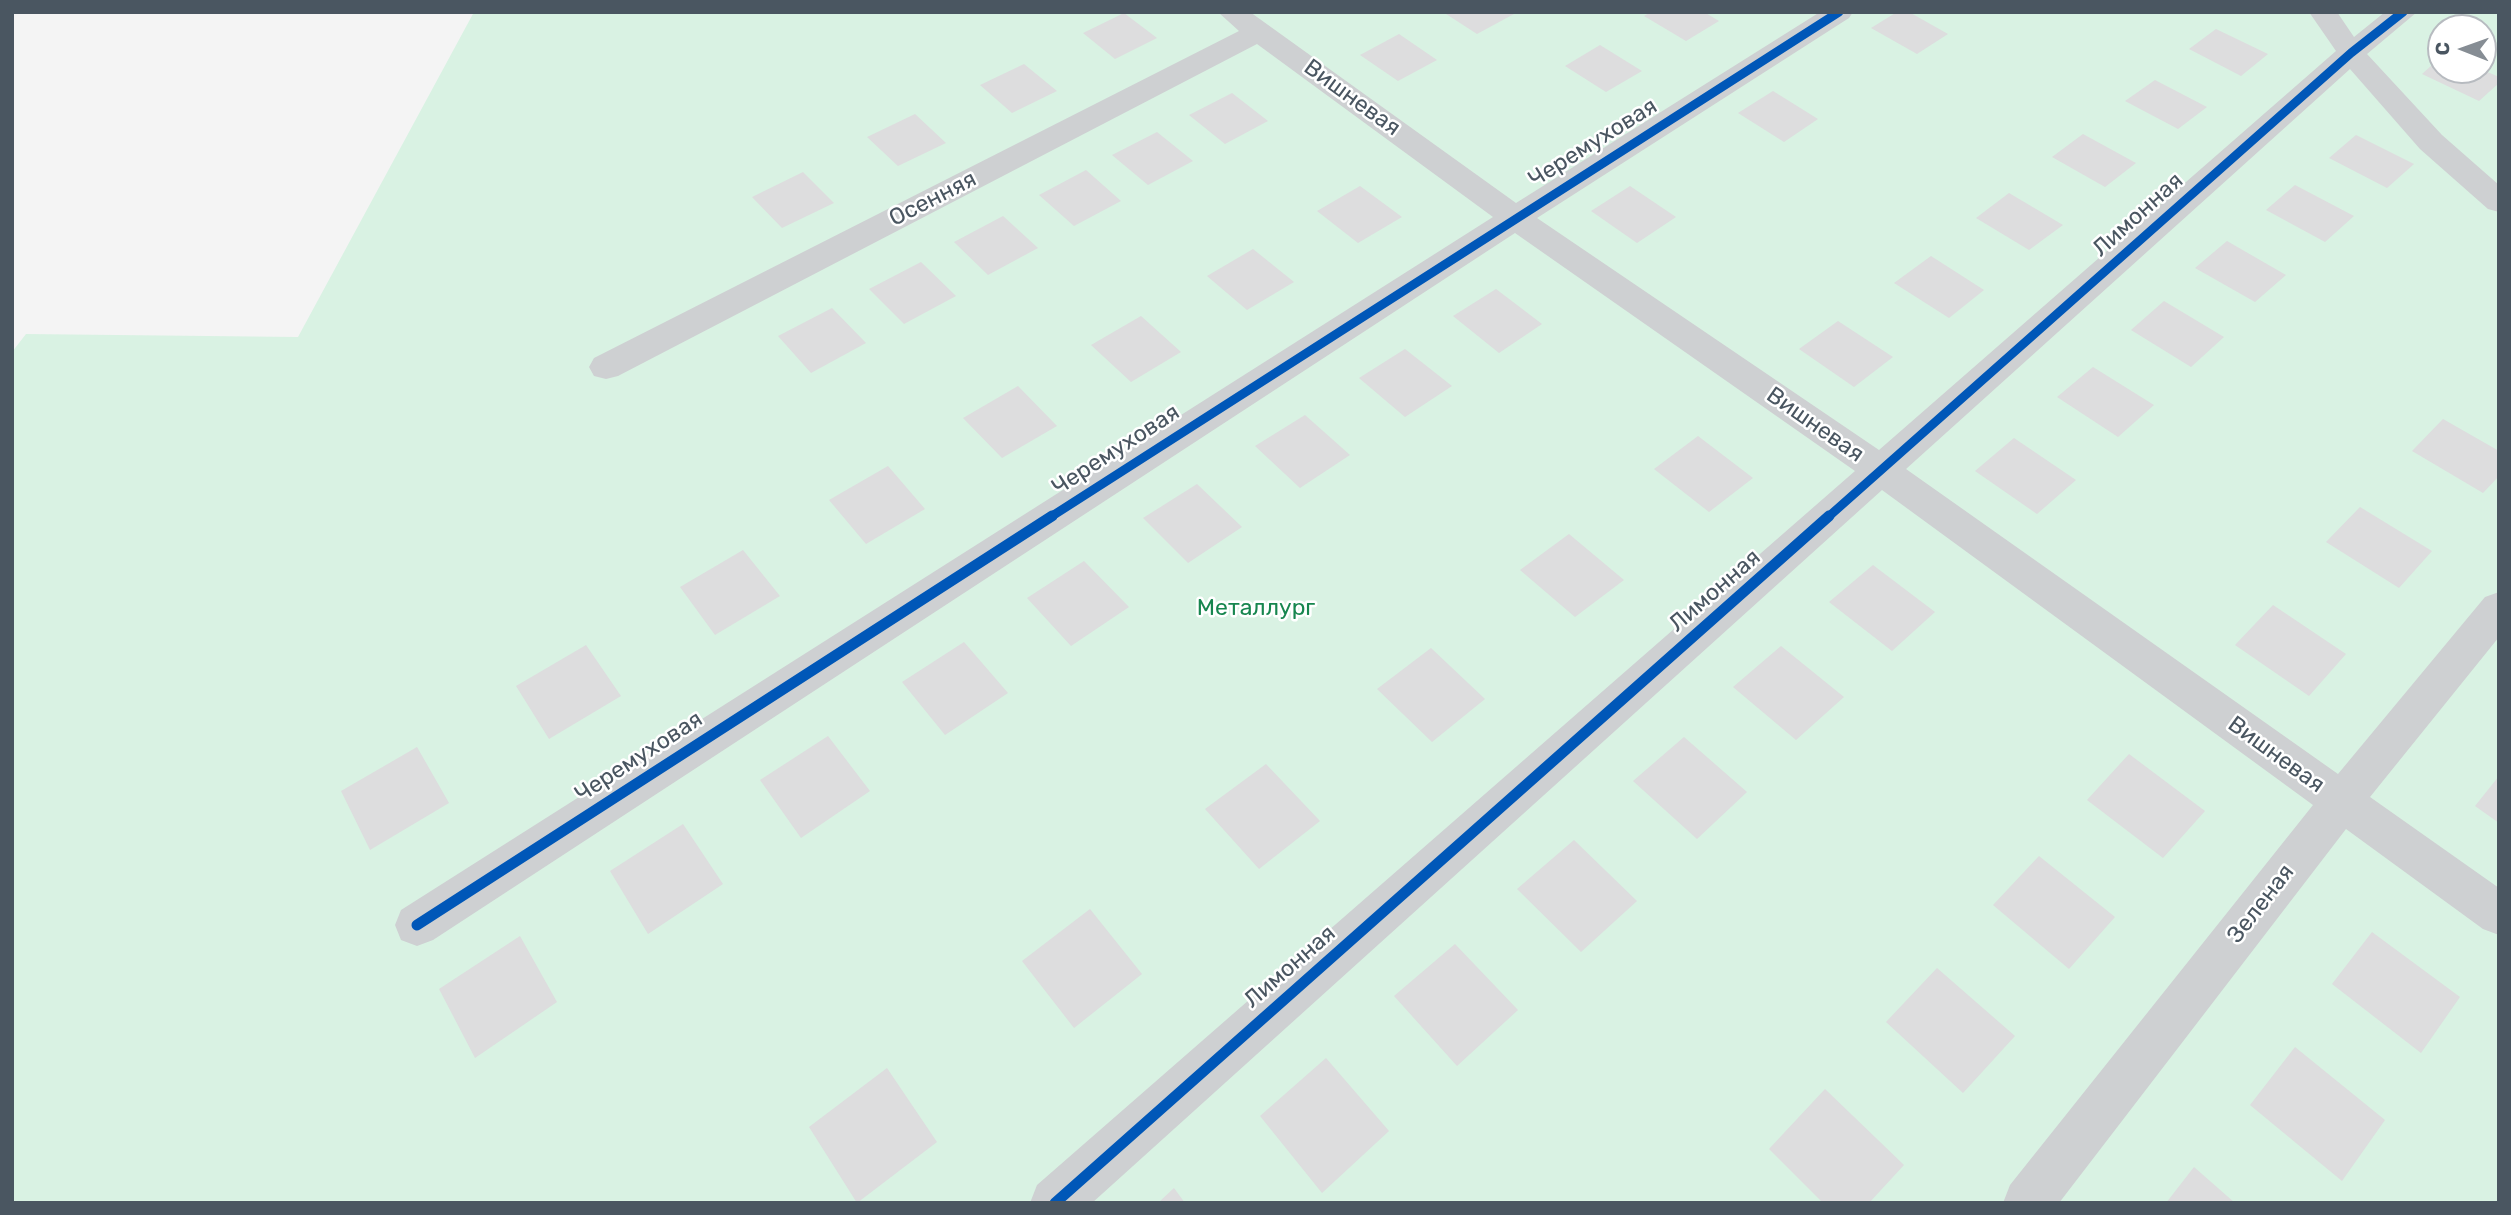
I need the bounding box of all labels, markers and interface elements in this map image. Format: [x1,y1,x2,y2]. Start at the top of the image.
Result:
north arrow [2427,14,2497,84]
text: С [2431,42,2454,56]
street label: Вишневая [1298,54,1406,142]
street label: Черемуховая [1524,92,1662,194]
street label: Осенняя [885,165,981,233]
street label: Лимонная [2087,167,2189,263]
street label: Вишневая [1761,381,1869,469]
street label: Черемуховая [1047,399,1185,501]
street label: Лимонная [1664,544,1766,638]
park label: Металлург [1197,594,1315,622]
street label: Черемуховая [570,706,708,808]
street label: Вишневая [2222,711,2330,799]
street label: Зеленая [2222,859,2300,949]
street label: Лимонная [1239,920,1341,1014]

